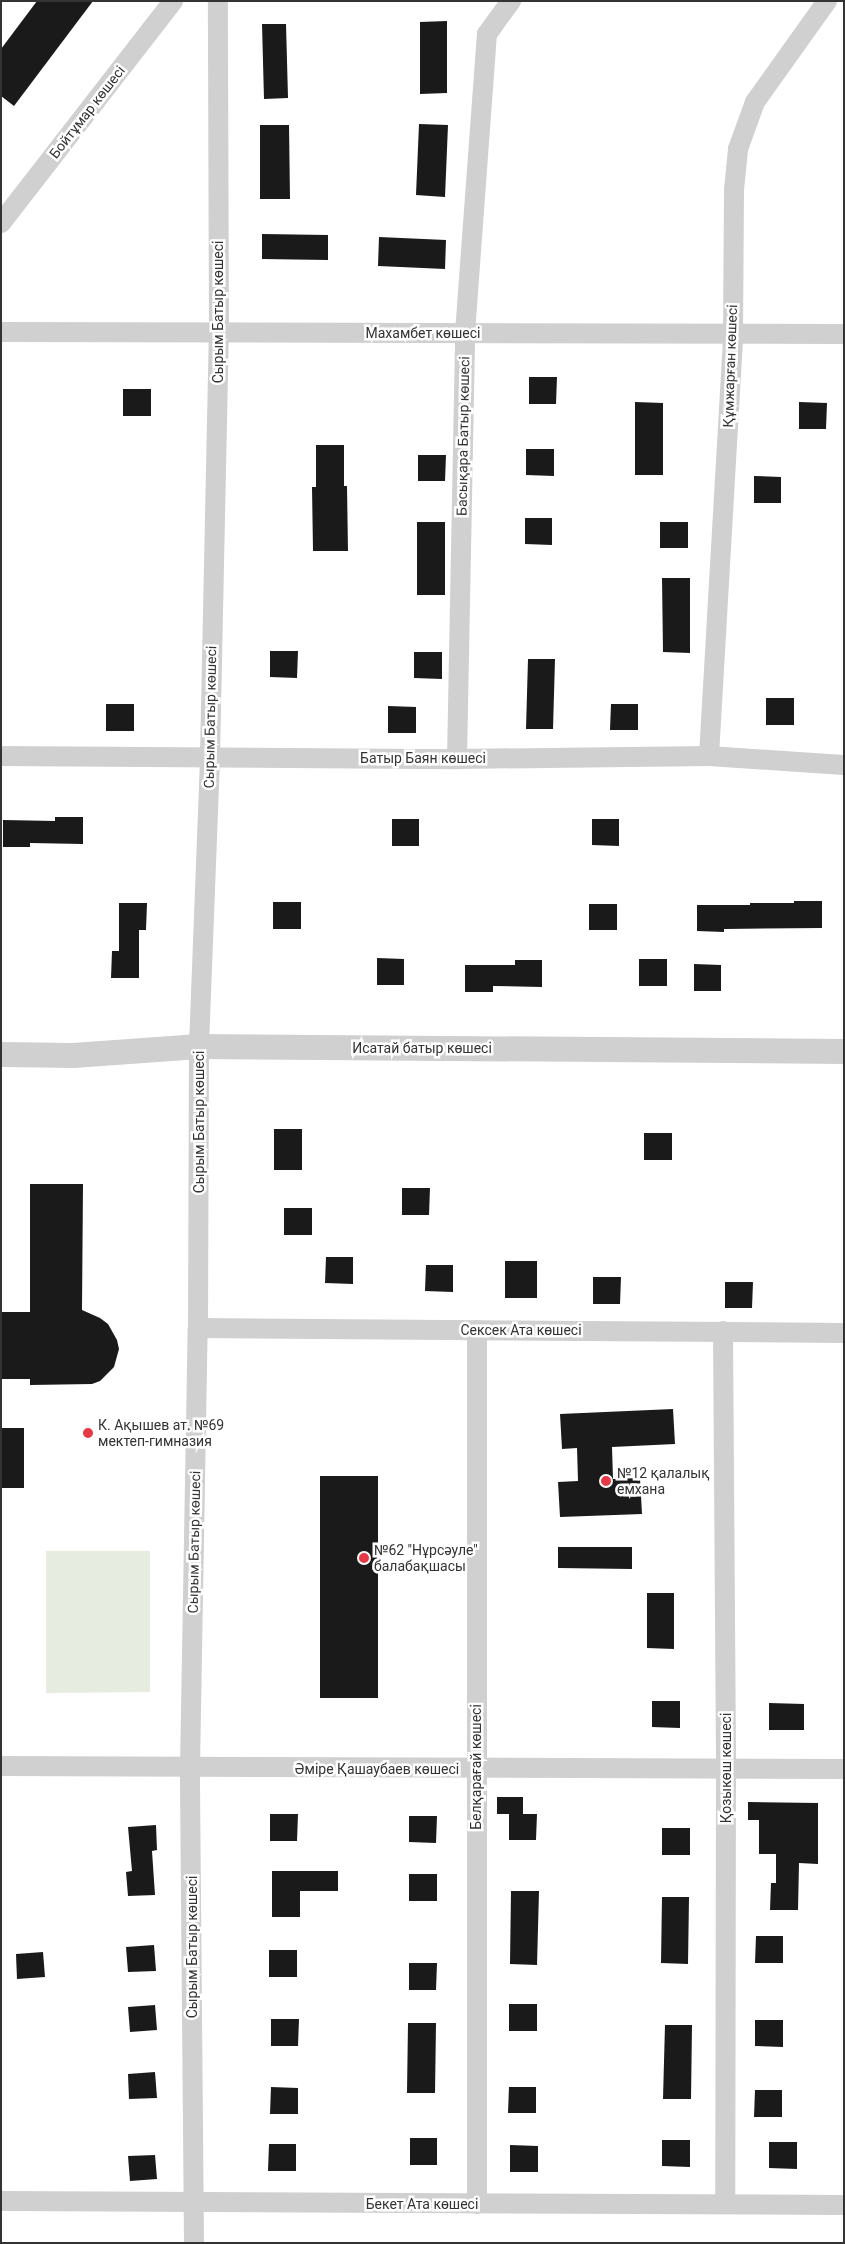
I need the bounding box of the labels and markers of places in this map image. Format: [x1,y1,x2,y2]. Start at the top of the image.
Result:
place label: К. Ақышев ат. №69 мектеп-гимназия [98,1417,224,1450]
marker: К. Ақышев ат. №69 мектеп-гимназия [82,1427,94,1439]
place label: №12 қалалық емхана [617,1465,709,1498]
marker: №12 қалалық емхана [599,1474,613,1488]
place label: №62 "Нұрсәуле" балабақшасы [374,1542,478,1574]
marker: №62 "Нұрсәуле" балабақшасы [358,1552,370,1564]

